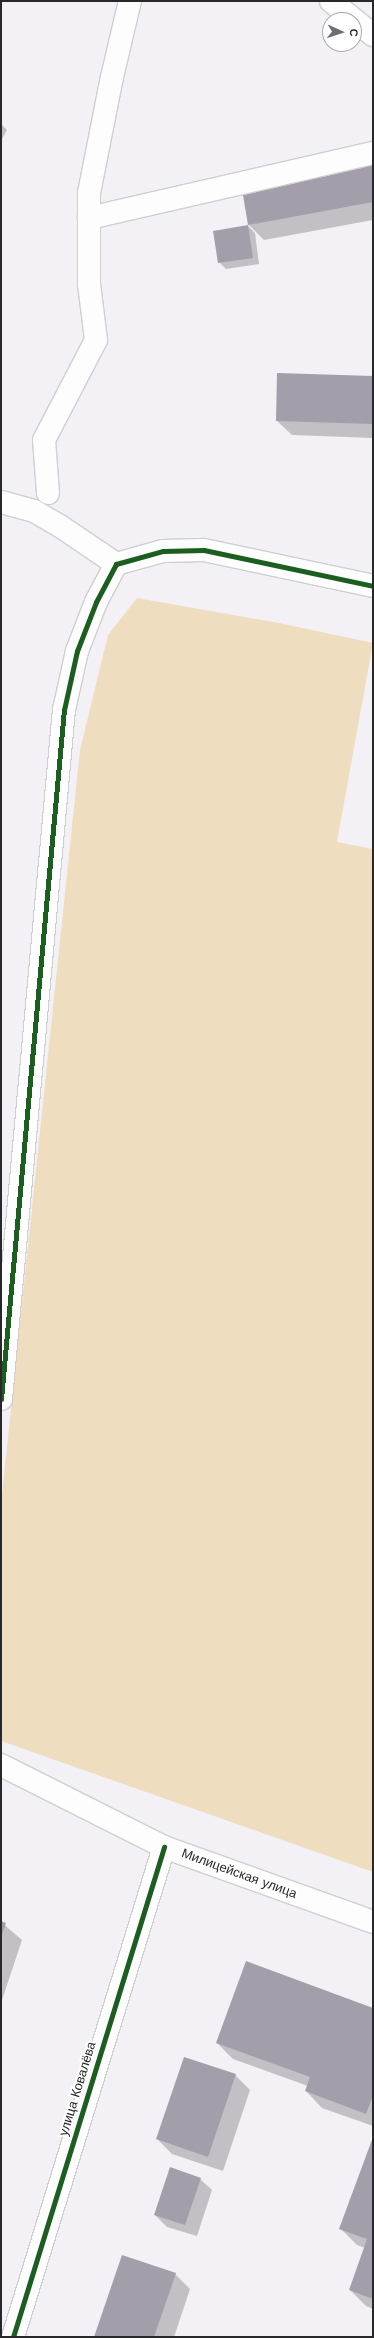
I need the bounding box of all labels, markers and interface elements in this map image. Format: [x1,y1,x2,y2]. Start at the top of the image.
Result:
north arrow [322,12,362,52]
text: С [347,28,360,37]
street label: Милицейская улица [179,1846,299,1902]
street label: улица Ковалёва [56,2040,100,2138]

